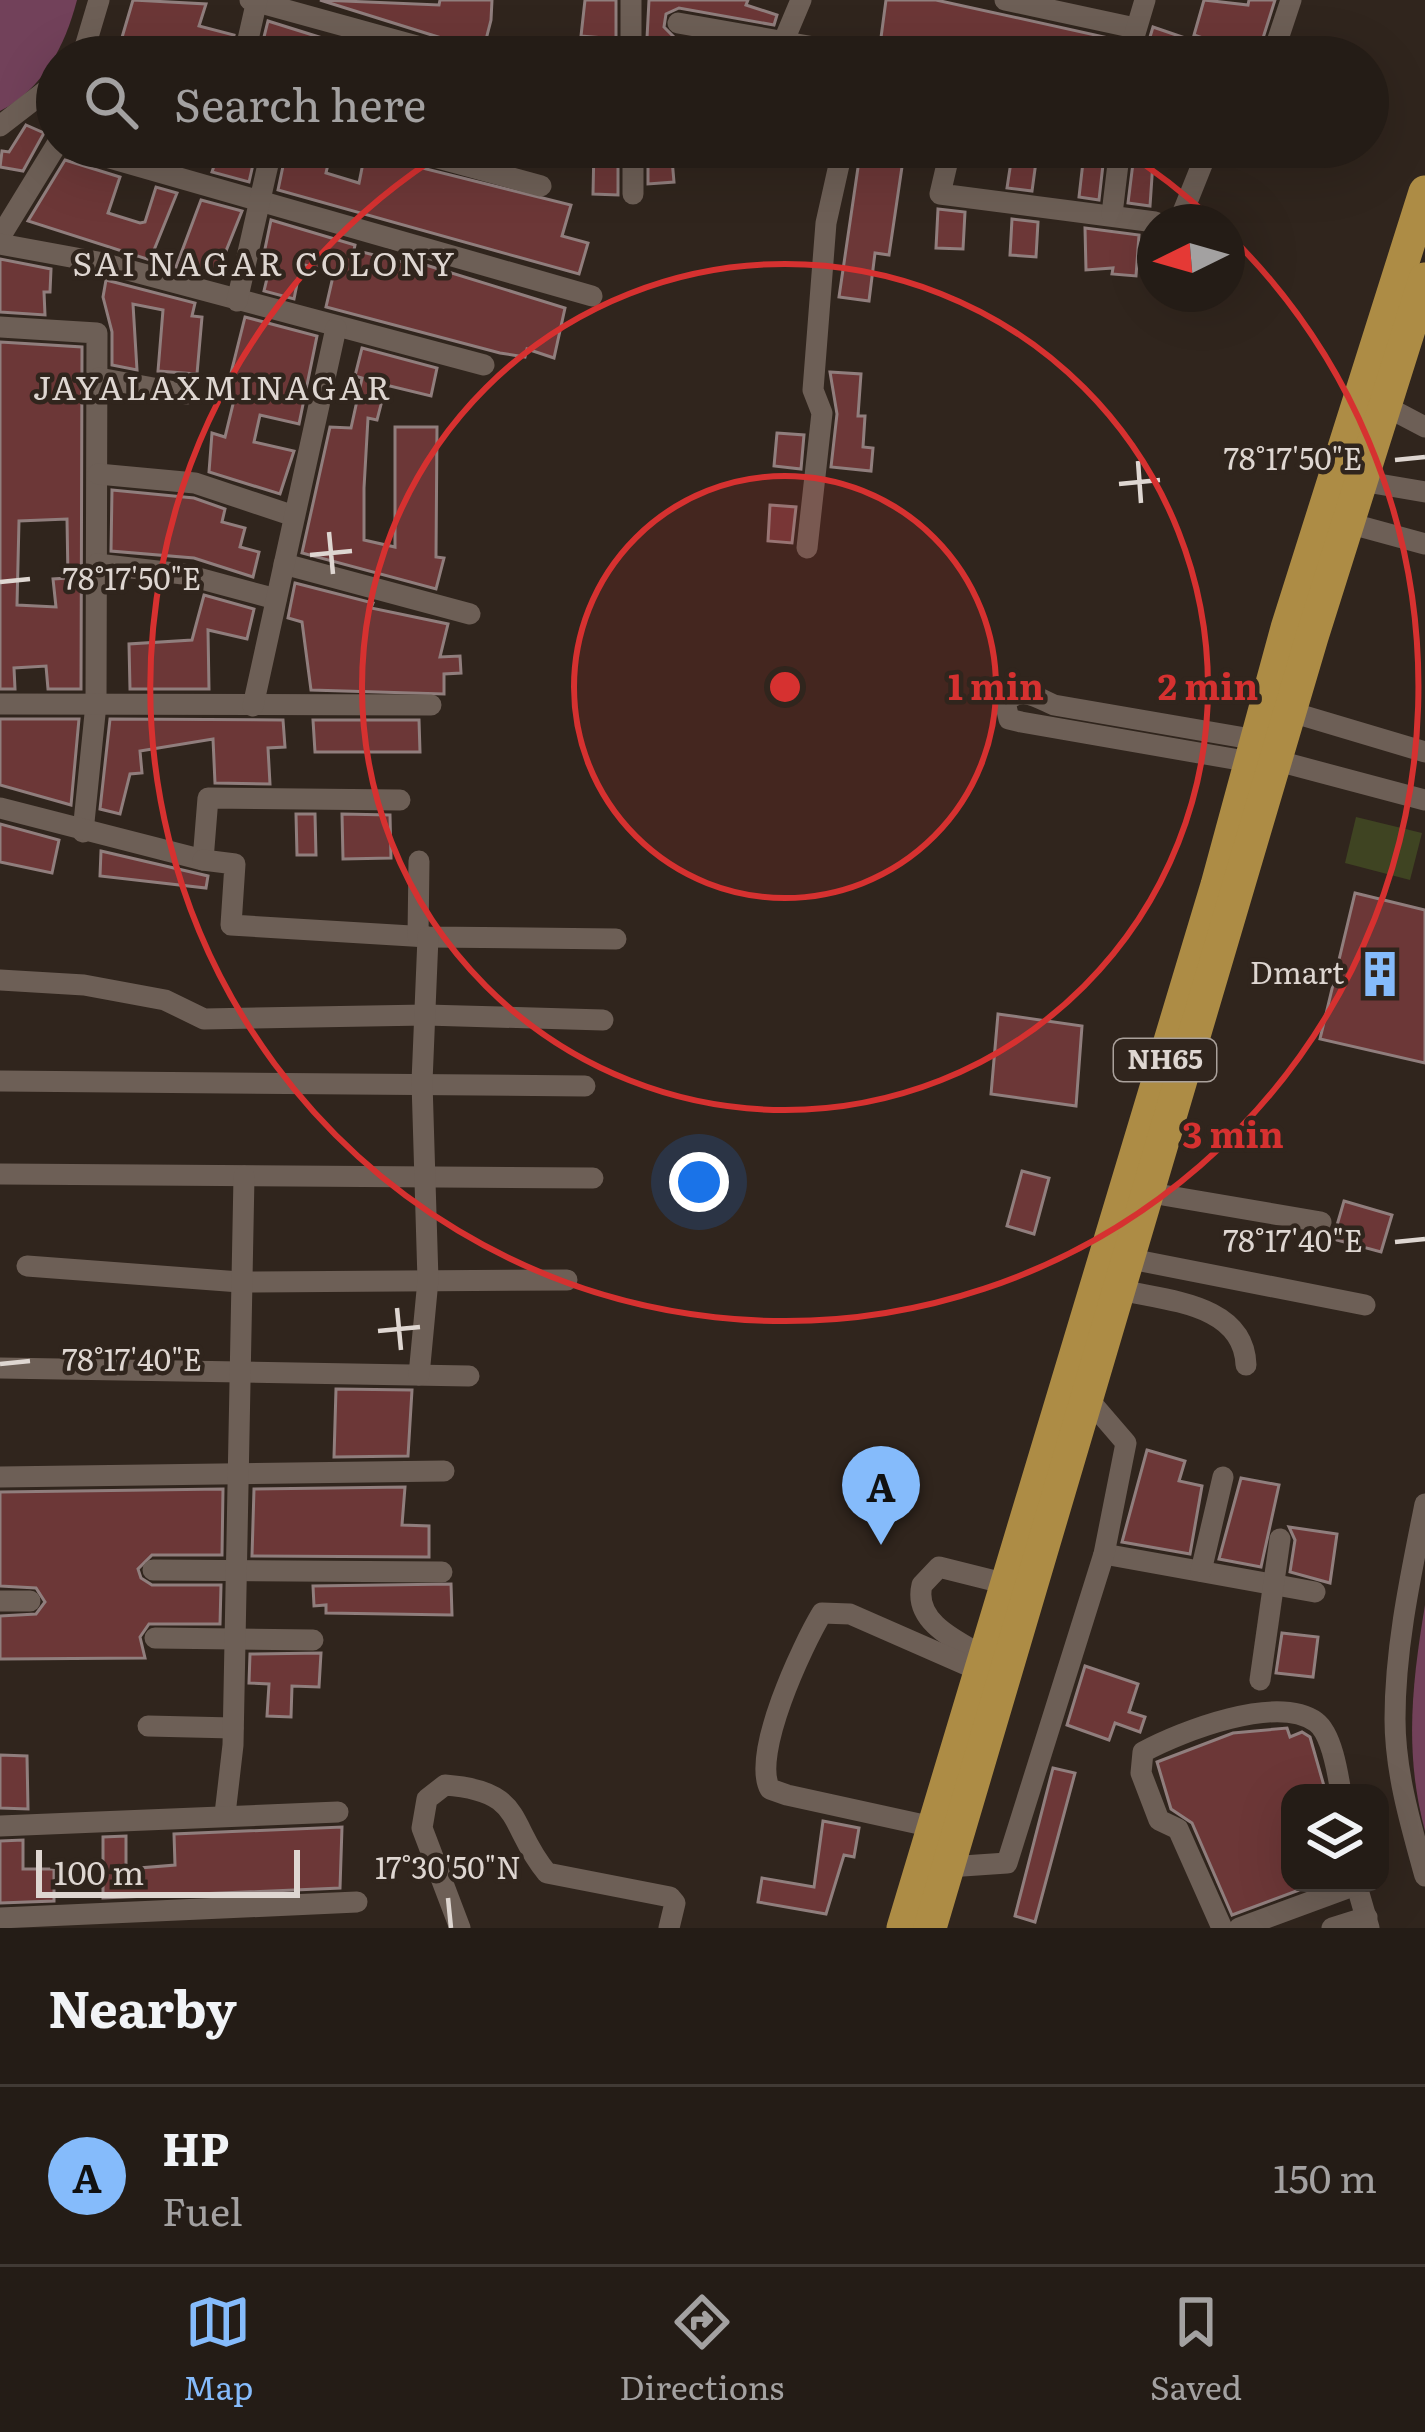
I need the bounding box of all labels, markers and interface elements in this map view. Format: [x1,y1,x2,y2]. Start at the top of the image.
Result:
search box [36,36,1389,168]
icon: search [78,69,144,135]
text: Search here [174,69,426,136]
north arrow [1137,204,1245,312]
district label: SAI NAGAR COLONY [72,237,458,286]
district label: JAYALAXMINAGAR [33,361,393,410]
text: 78°17'50"E [1224,435,1362,479]
text: 78°17'50"E [63,555,201,599]
text: 1 min [948,658,1044,711]
text: 2 min [1158,658,1258,711]
centre of rings [764,666,806,708]
place label: Dmart [1250,949,1344,993]
building icon: Dmart [1355,949,1405,999]
road number: NH65 [1114,1039,1216,1081]
text: 3 min [1182,1106,1284,1159]
your location [669,1152,729,1212]
text: 78°17'40"E [1223,1217,1363,1261]
text: 78°17'40"E [62,1336,202,1380]
pin: A [842,1446,920,1545]
map controls [1281,1784,1389,1892]
button: layers [1281,1784,1389,1892]
scale bar [36,1844,300,1897]
text: 17°30'50"N [375,1844,521,1888]
text: 100 m [54,1846,144,1895]
text: Nearby [48,1968,237,2044]
text: HP [162,2113,229,2180]
text: A [72,2147,102,2205]
text: 150 m [1273,2147,1377,2205]
text: Fuel [162,2180,243,2238]
tab: Map [183,2289,253,2410]
tab: Directions [619,2289,784,2410]
tab: Saved [1150,2289,1242,2410]

